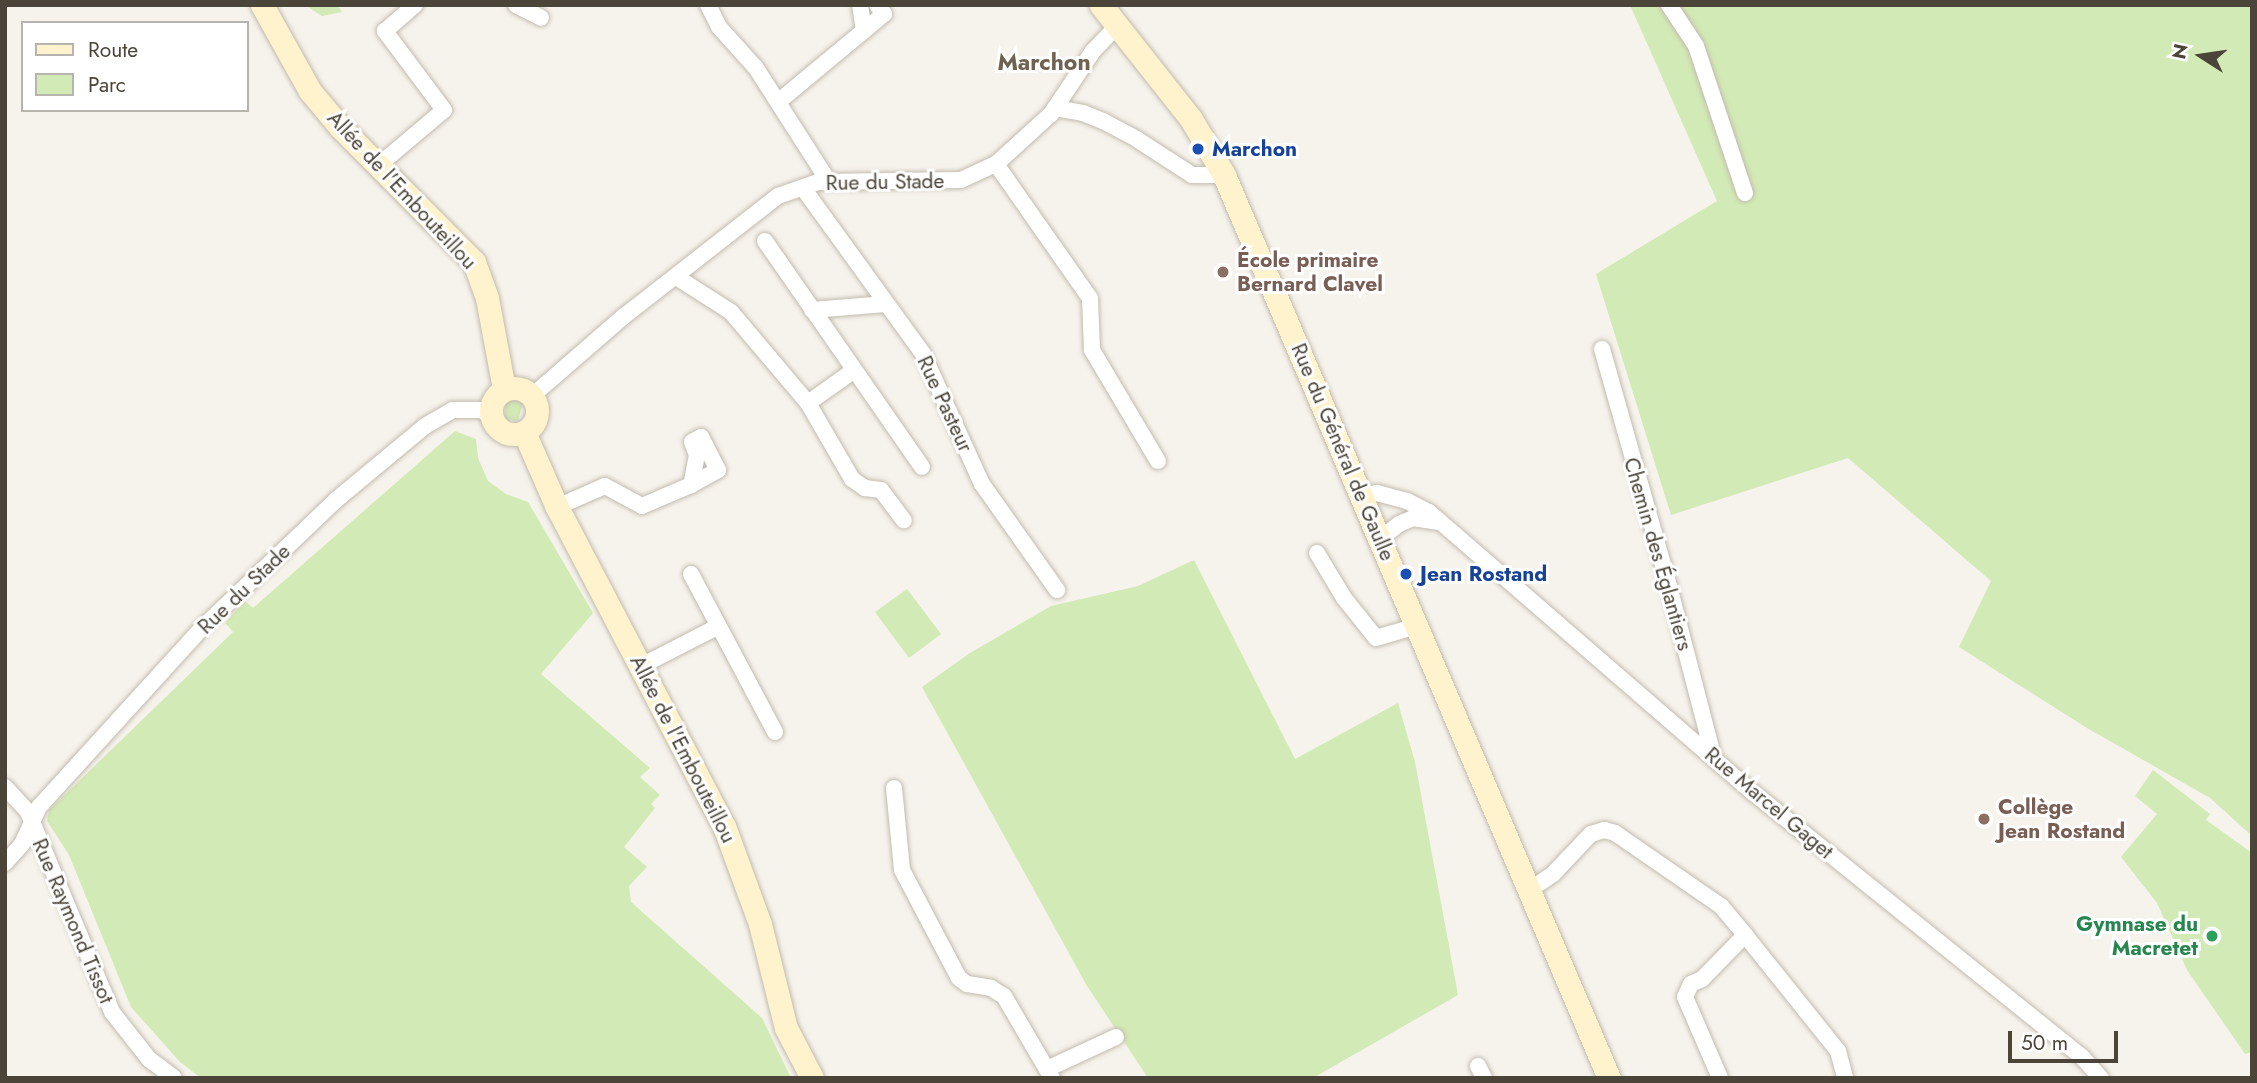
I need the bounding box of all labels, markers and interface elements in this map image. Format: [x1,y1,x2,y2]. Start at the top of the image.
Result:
legend [21,21,248,112]
north arrow [2166,21,2236,91]
text: Route [88,35,138,65]
text: N [2165,41,2195,62]
district label: Marchon [997,48,1091,76]
text: Parc [88,70,126,100]
street label: Allée de l'Embouteillou [322,106,482,274]
place label: Marchon [1212,136,1297,162]
marker: Marchon [1190,141,1206,157]
street label: Rue du Stade [825,168,945,196]
place label: École primaire Bernard Clavel [1237,247,1383,297]
marker: École primaire Bernard Clavel [1215,264,1231,280]
street label: Rue du Général de Gaulle [1286,340,1400,564]
street label: Rue Pasteur [912,352,978,456]
street label: Chemin des Églantiers [1618,455,1698,653]
street label: Rue du Stade [193,539,295,639]
place label: Jean Rostand [1420,561,1547,587]
marker: Jean Rostand [1398,566,1414,582]
street label: Allée de l'Embouteillou [625,651,741,847]
street label: Rue Marcel Gaget [1700,742,1838,864]
place label: Collège Jean Rostand [1998,794,2125,844]
marker: Collège Jean Rostand [1976,811,1992,827]
street label: Rue Raymond Tissot [27,835,119,1007]
place label: Gymnase du Macretet [2076,911,2198,961]
marker: Gymnase du Macretet [2204,928,2220,944]
scale bar [2012,1016,2122,1060]
text: 50 m [2021,1028,2068,1058]

